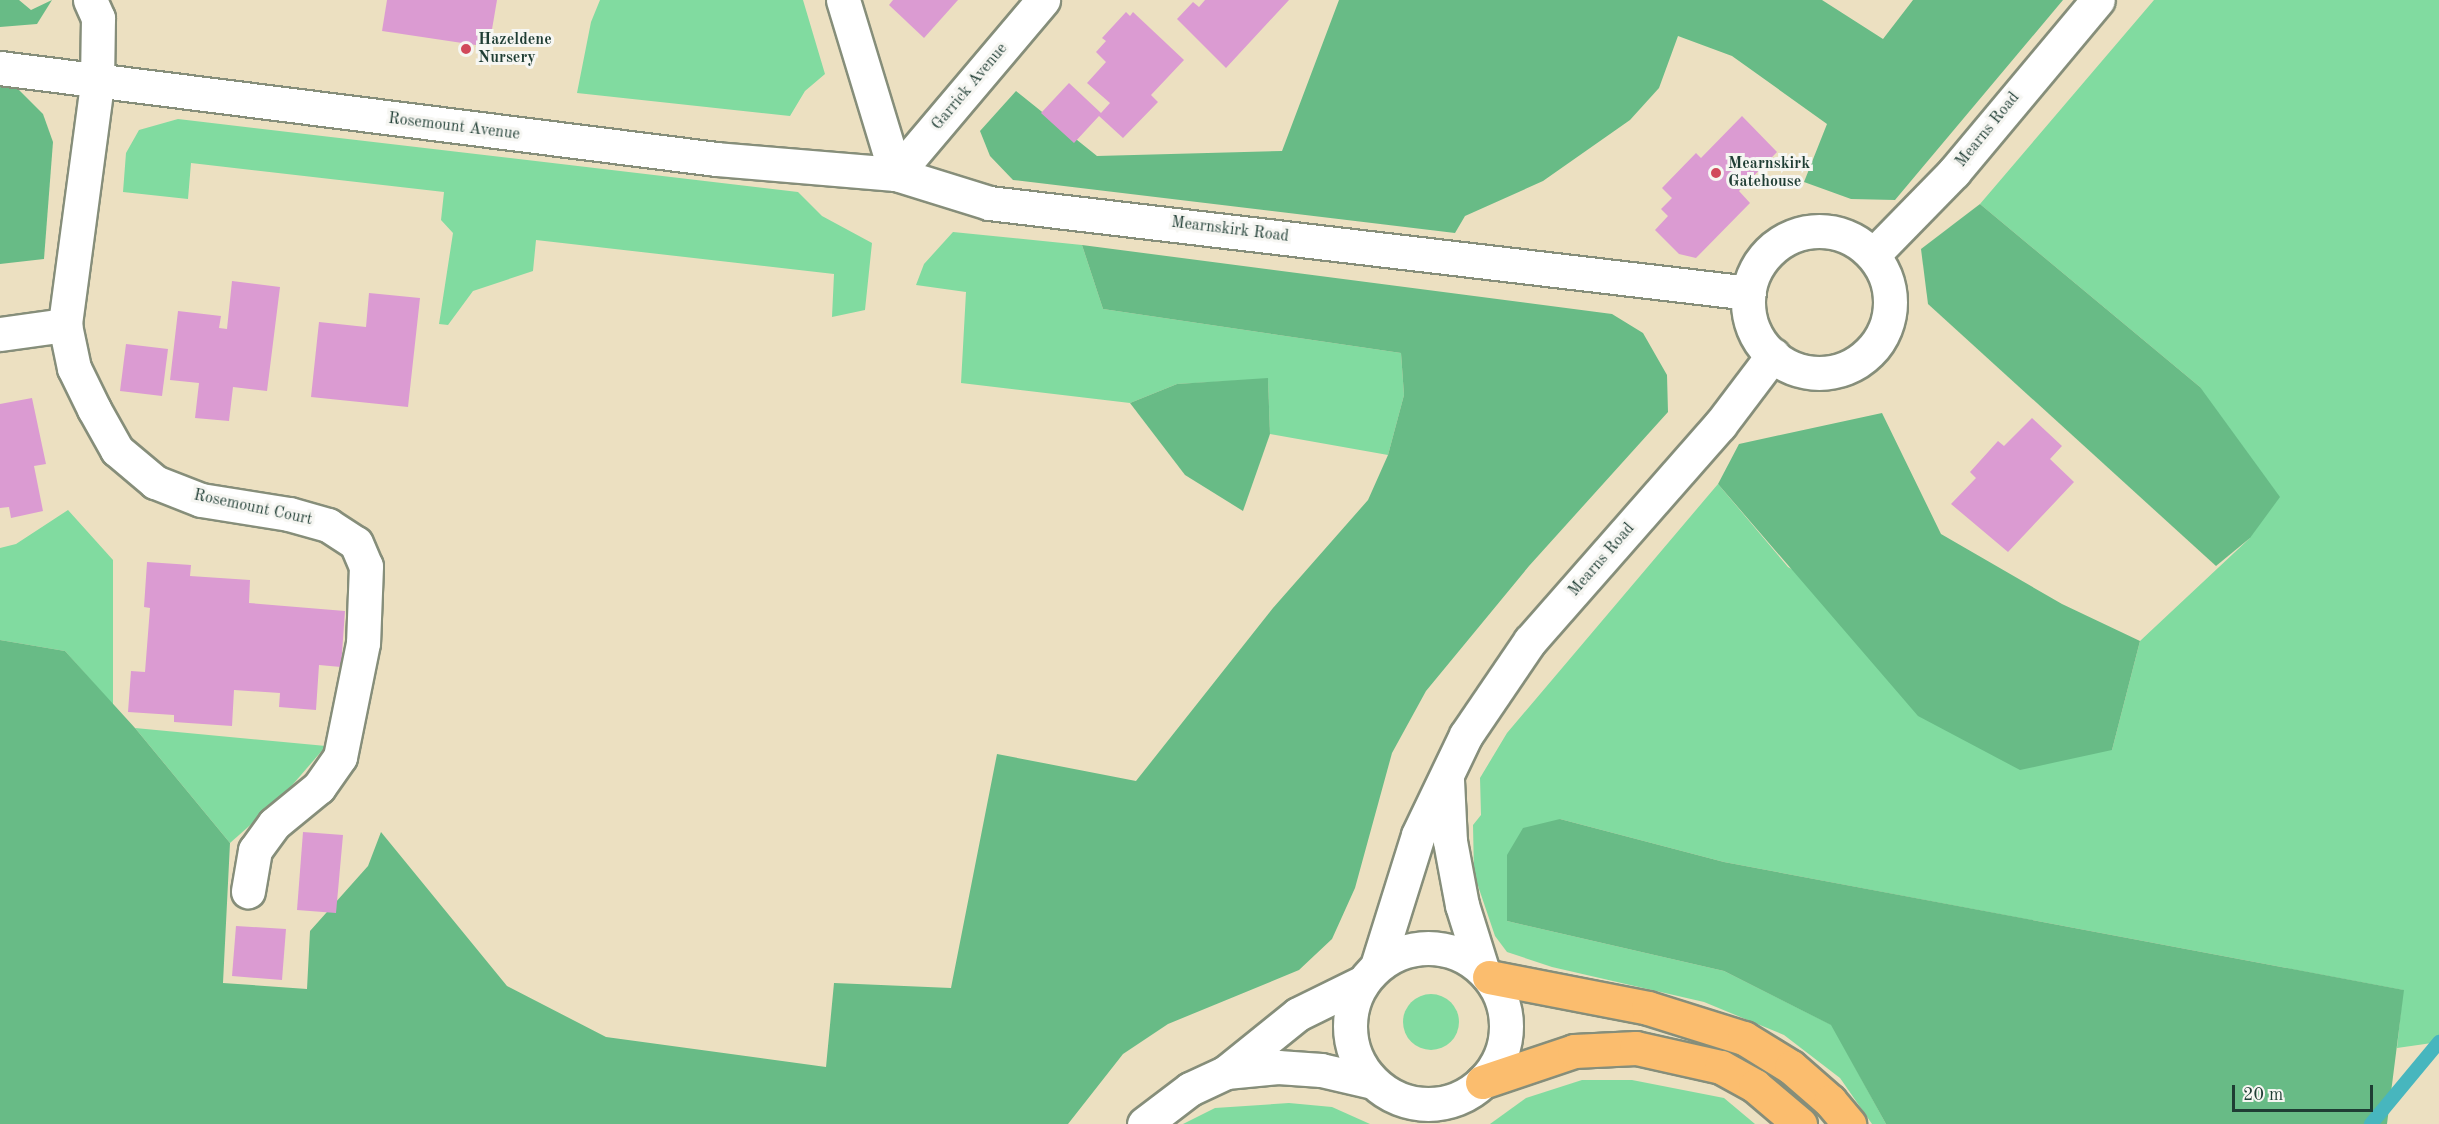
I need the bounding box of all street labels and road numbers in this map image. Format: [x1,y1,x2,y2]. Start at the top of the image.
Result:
street label: Garrick Avenue [928,40,1012,134]
street label: Mearns Road [1952,89,2024,171]
street label: Rosemount Avenue [387,109,521,145]
street label: Mearnskirk Road [1170,213,1290,247]
street label: Rosemount Court [192,486,314,530]
street label: Mearns Road [1565,519,1639,601]

